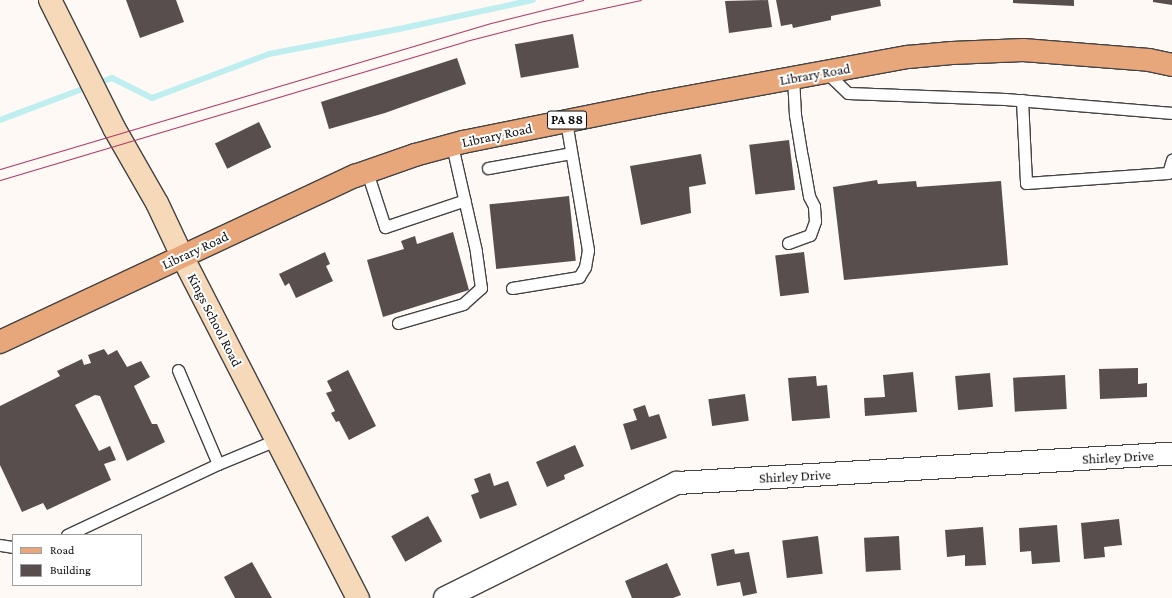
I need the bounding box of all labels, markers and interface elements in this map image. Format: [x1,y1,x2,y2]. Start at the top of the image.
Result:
street label: Library Road [778,60,852,88]
road number: PA 88 [547,109,587,131]
street label: Library Road [460,119,534,151]
street label: Library Road [159,227,231,273]
street label: Kings School Road [184,271,246,369]
street label: Shirley Drive [1082,447,1154,467]
street label: Shirley Drive [759,466,831,486]
legend [12,534,142,586]
text: Road [50,543,74,557]
text: Building [50,563,91,577]

